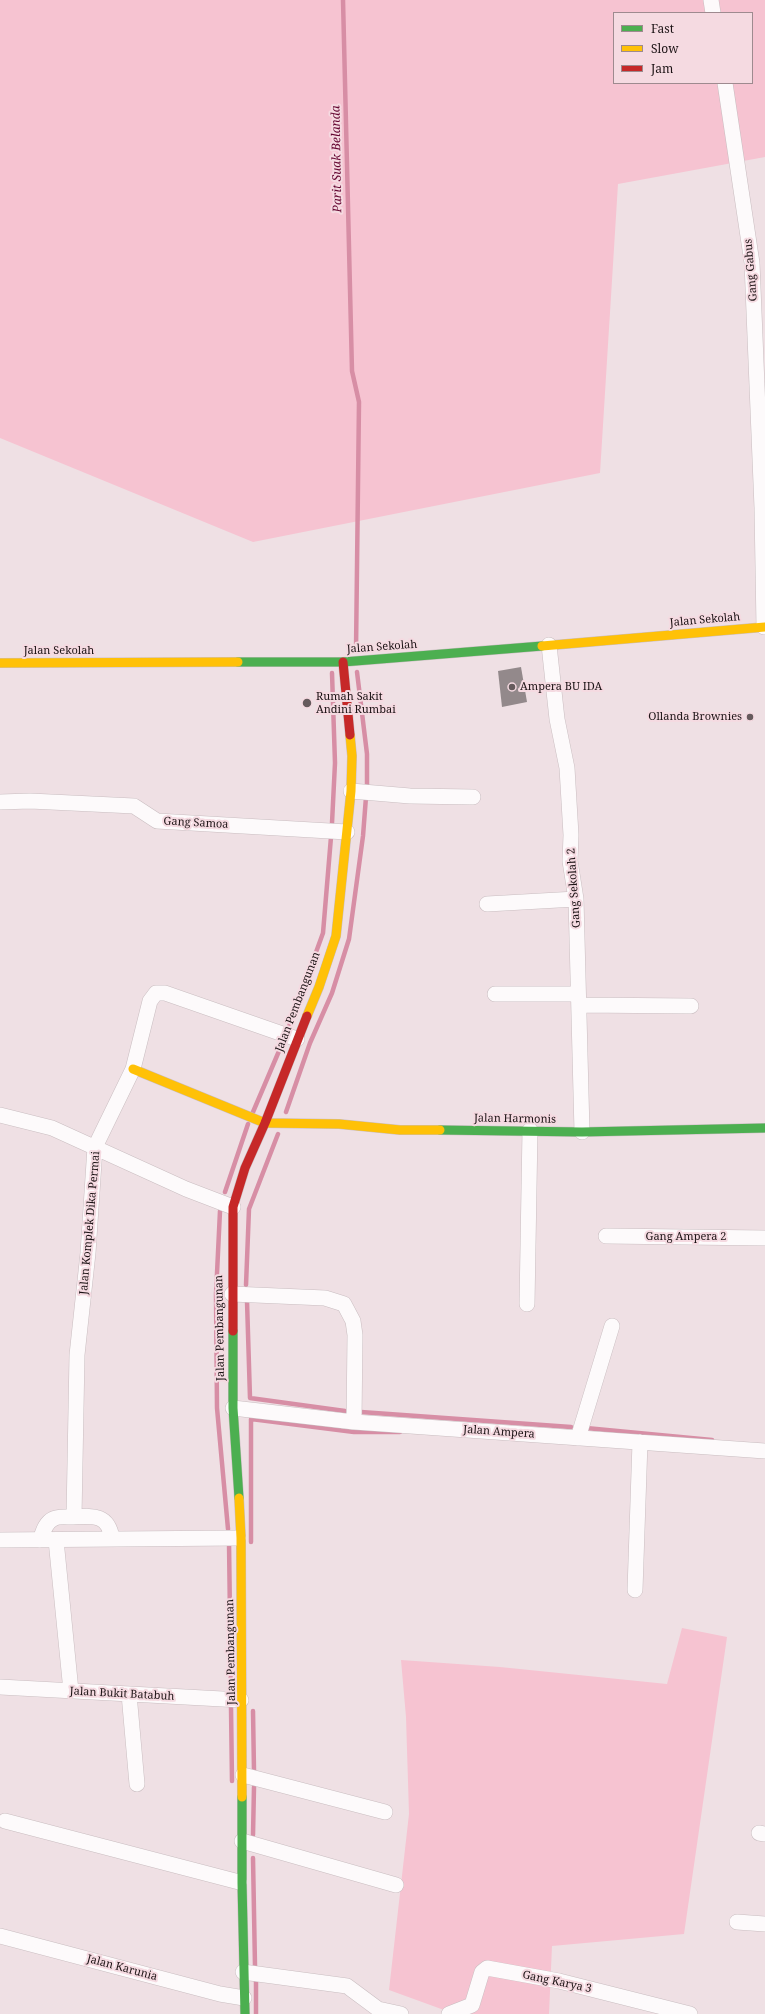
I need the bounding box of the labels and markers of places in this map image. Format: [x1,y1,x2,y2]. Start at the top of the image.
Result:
place label: Ampera BU IDA [520,680,602,694]
marker: Ampera BU IDA [507,682,517,692]
place label: Rumah Sakit Andini Rumbai [316,690,396,716]
marker: Rumah Sakit Andini Rumbai [301,697,313,709]
place label: Ollanda Brownies [648,710,742,724]
marker: Ollanda Brownies [745,712,755,722]

